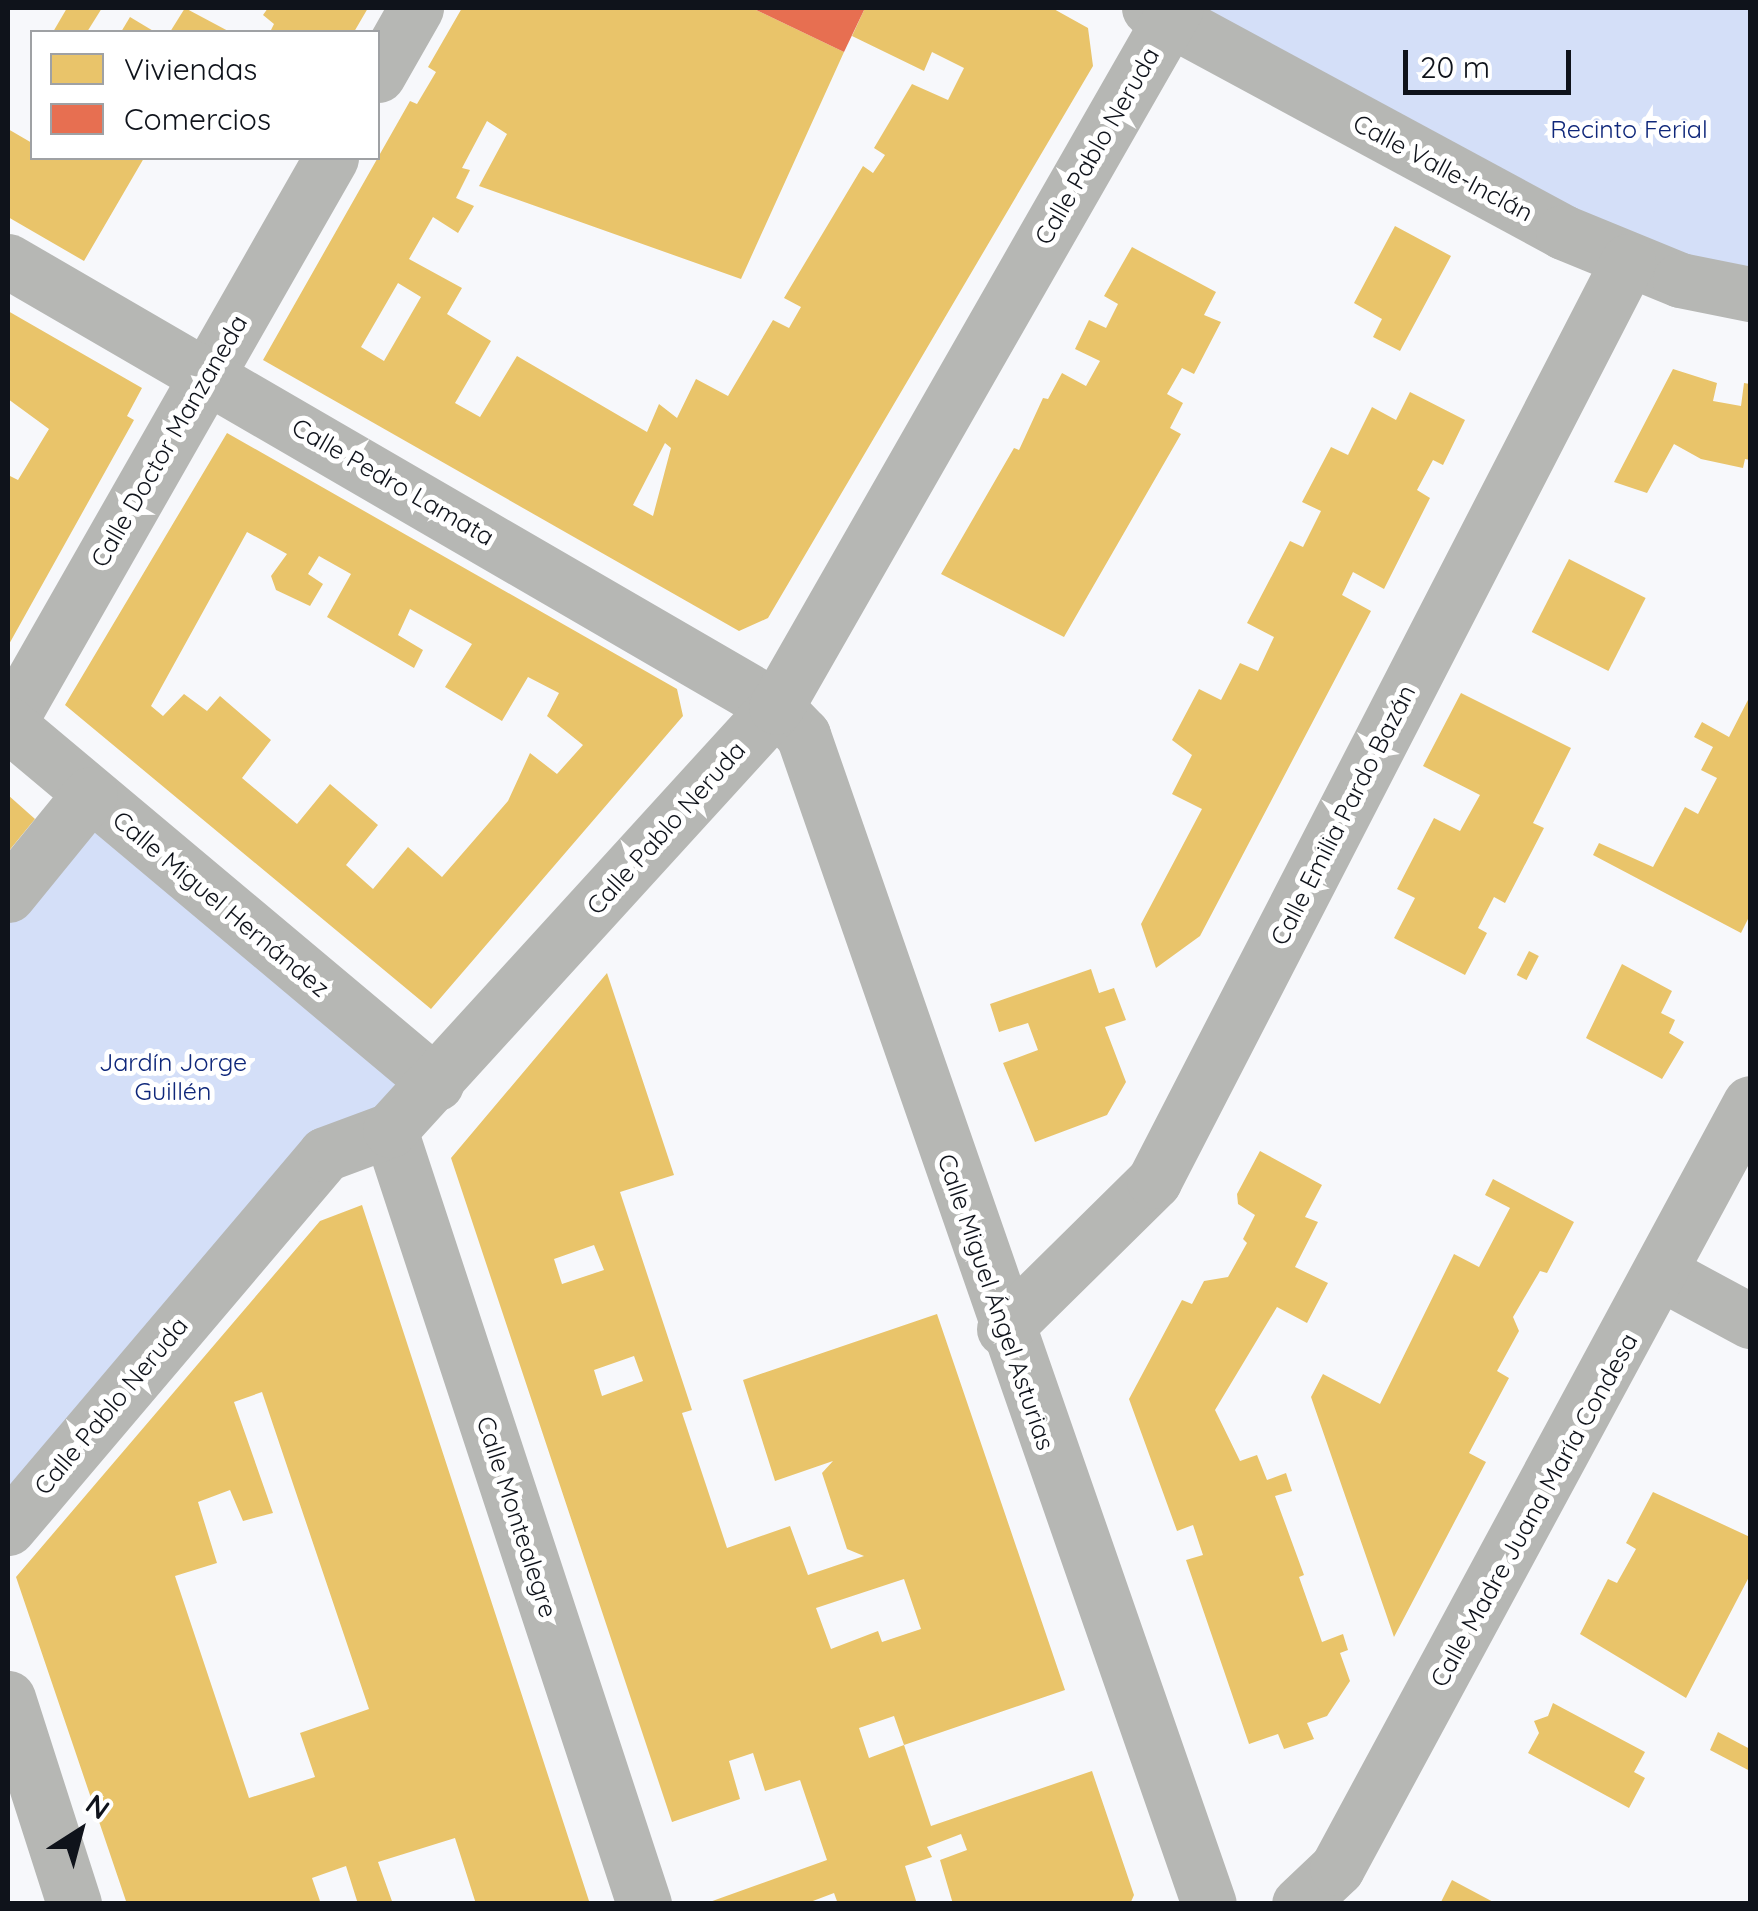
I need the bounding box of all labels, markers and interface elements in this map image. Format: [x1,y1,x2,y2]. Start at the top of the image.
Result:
legend [30,30,380,160]
scale bar [1408,30,1576,92]
street label: Calle Pablo Neruda [1028,42,1166,250]
text: 20 m [1420,48,1490,86]
text: Viviendas [124,50,257,88]
text: Comercios [124,100,271,138]
street label: Calle Valle-Inclán [1348,108,1538,228]
park label: Recinto Ferial [1550,114,1708,144]
street label: Calle Doctor Manzaneda [84,310,254,572]
street label: Calle Pedro Lamata [287,412,499,552]
street label: Calle Emilia Pardo Bazán [1264,680,1422,950]
street label: Calle Pablo Neruda [580,735,752,921]
street label: Calle Miguel Hernández [107,805,335,1003]
park label: Jardín Jorge Guillén [99,1048,247,1107]
street label: Calle Miguel Ángel Asturias [931,1150,1061,1454]
street label: Calle Pablo Neruda [28,1311,194,1501]
street label: Calle Madre Juana María Condesa [1424,1328,1644,1692]
street label: Calle Montealegre [470,1413,564,1621]
north arrow [30,1781,130,1881]
text: N [79,1786,117,1827]

